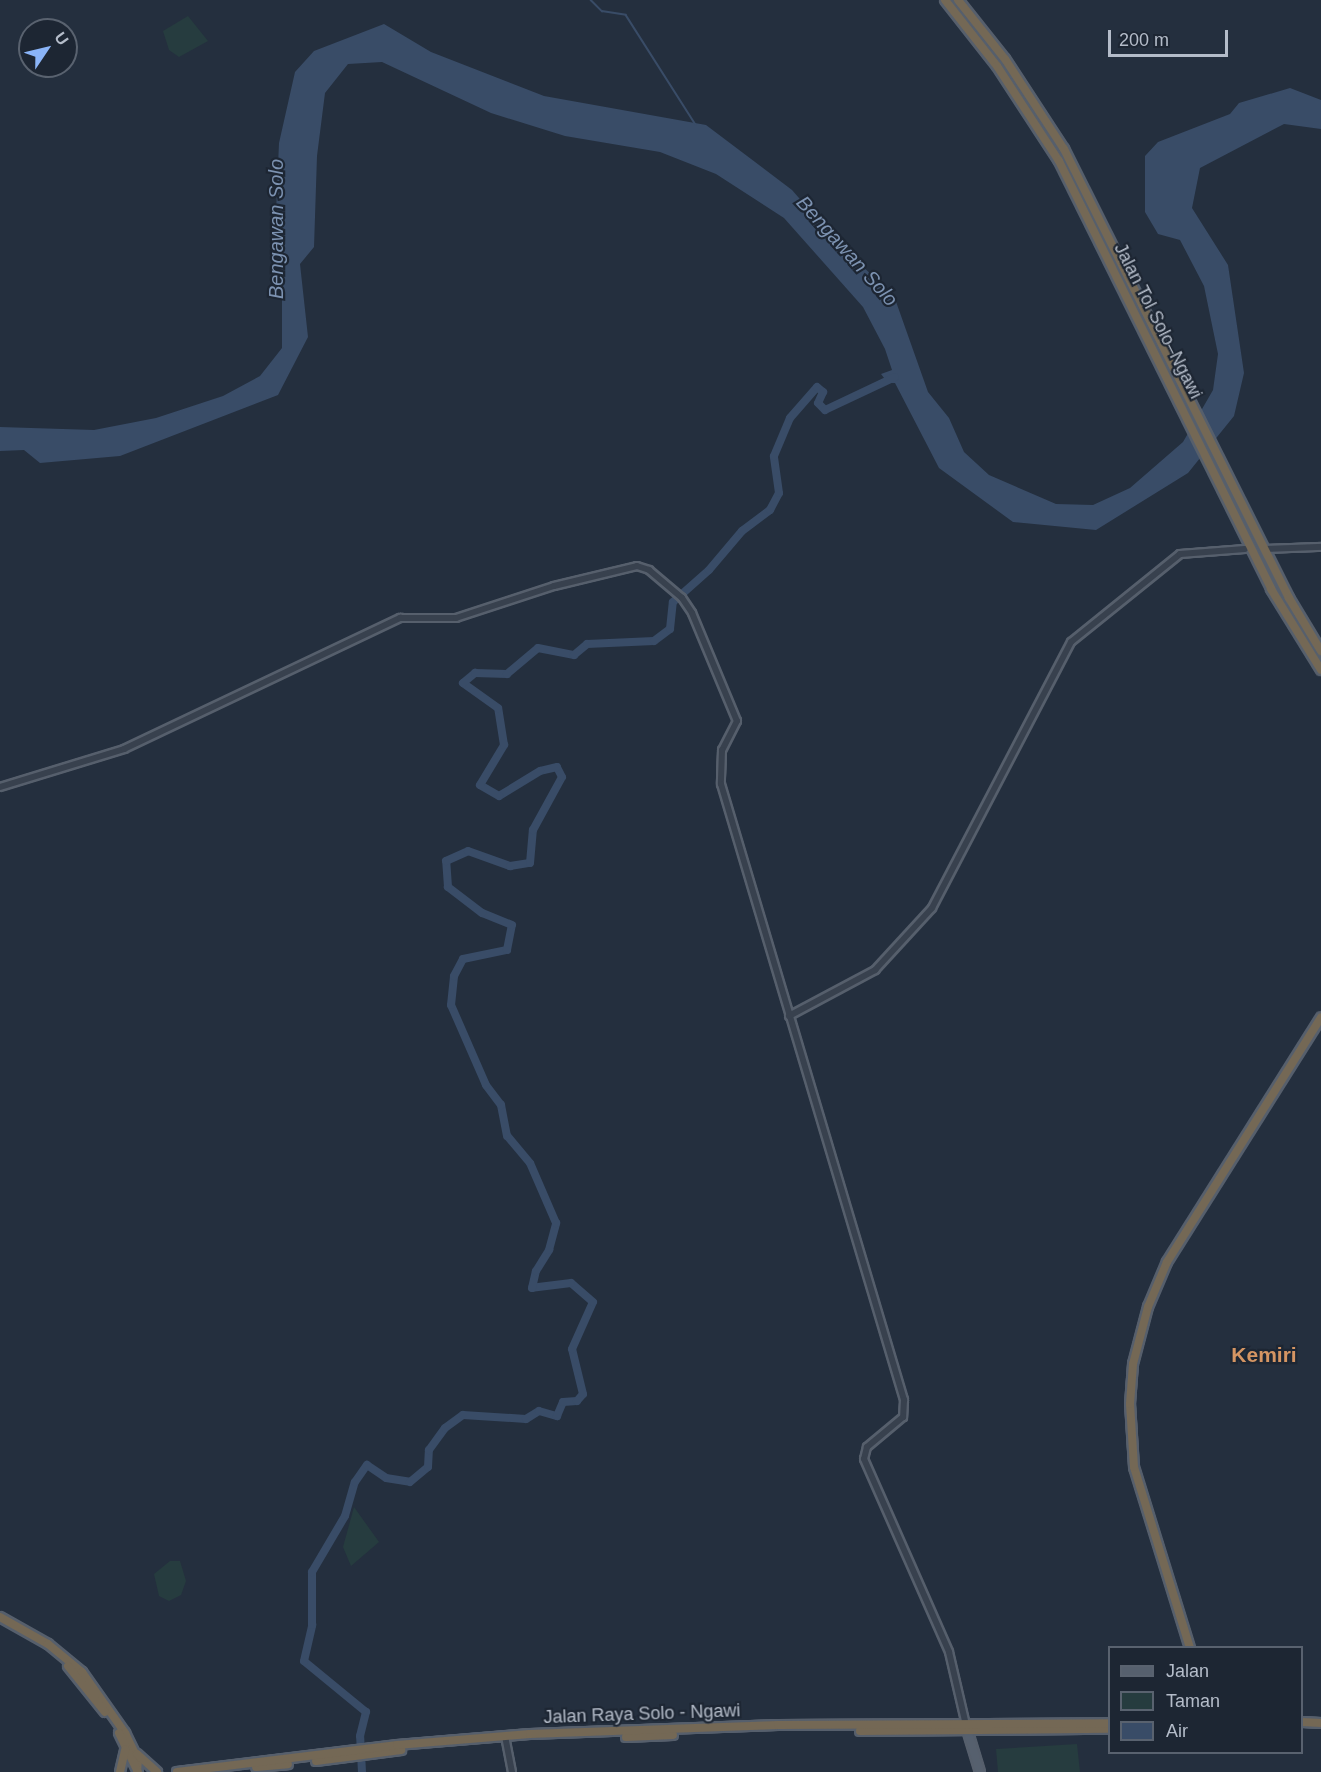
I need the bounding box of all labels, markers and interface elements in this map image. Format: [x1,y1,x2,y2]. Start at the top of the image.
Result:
north arrow [18,18,78,78]
scale bar [1111,18,1231,56]
text: U [51,29,72,48]
text: 200 m [1119,30,1169,50]
water label: Bengawan Solo [264,159,288,299]
water label: Bengawan Solo [791,191,903,311]
street label: Jalan Tol Solo–Ngawi [1109,239,1207,403]
district label: Kemiri [1231,1342,1297,1368]
legend [1108,1646,1303,1754]
text: Jalan [1166,1661,1209,1681]
text: Taman [1166,1691,1220,1711]
street label: Jalan Raya Solo - Ngawi [543,1700,741,1728]
text: Air [1166,1721,1188,1741]

